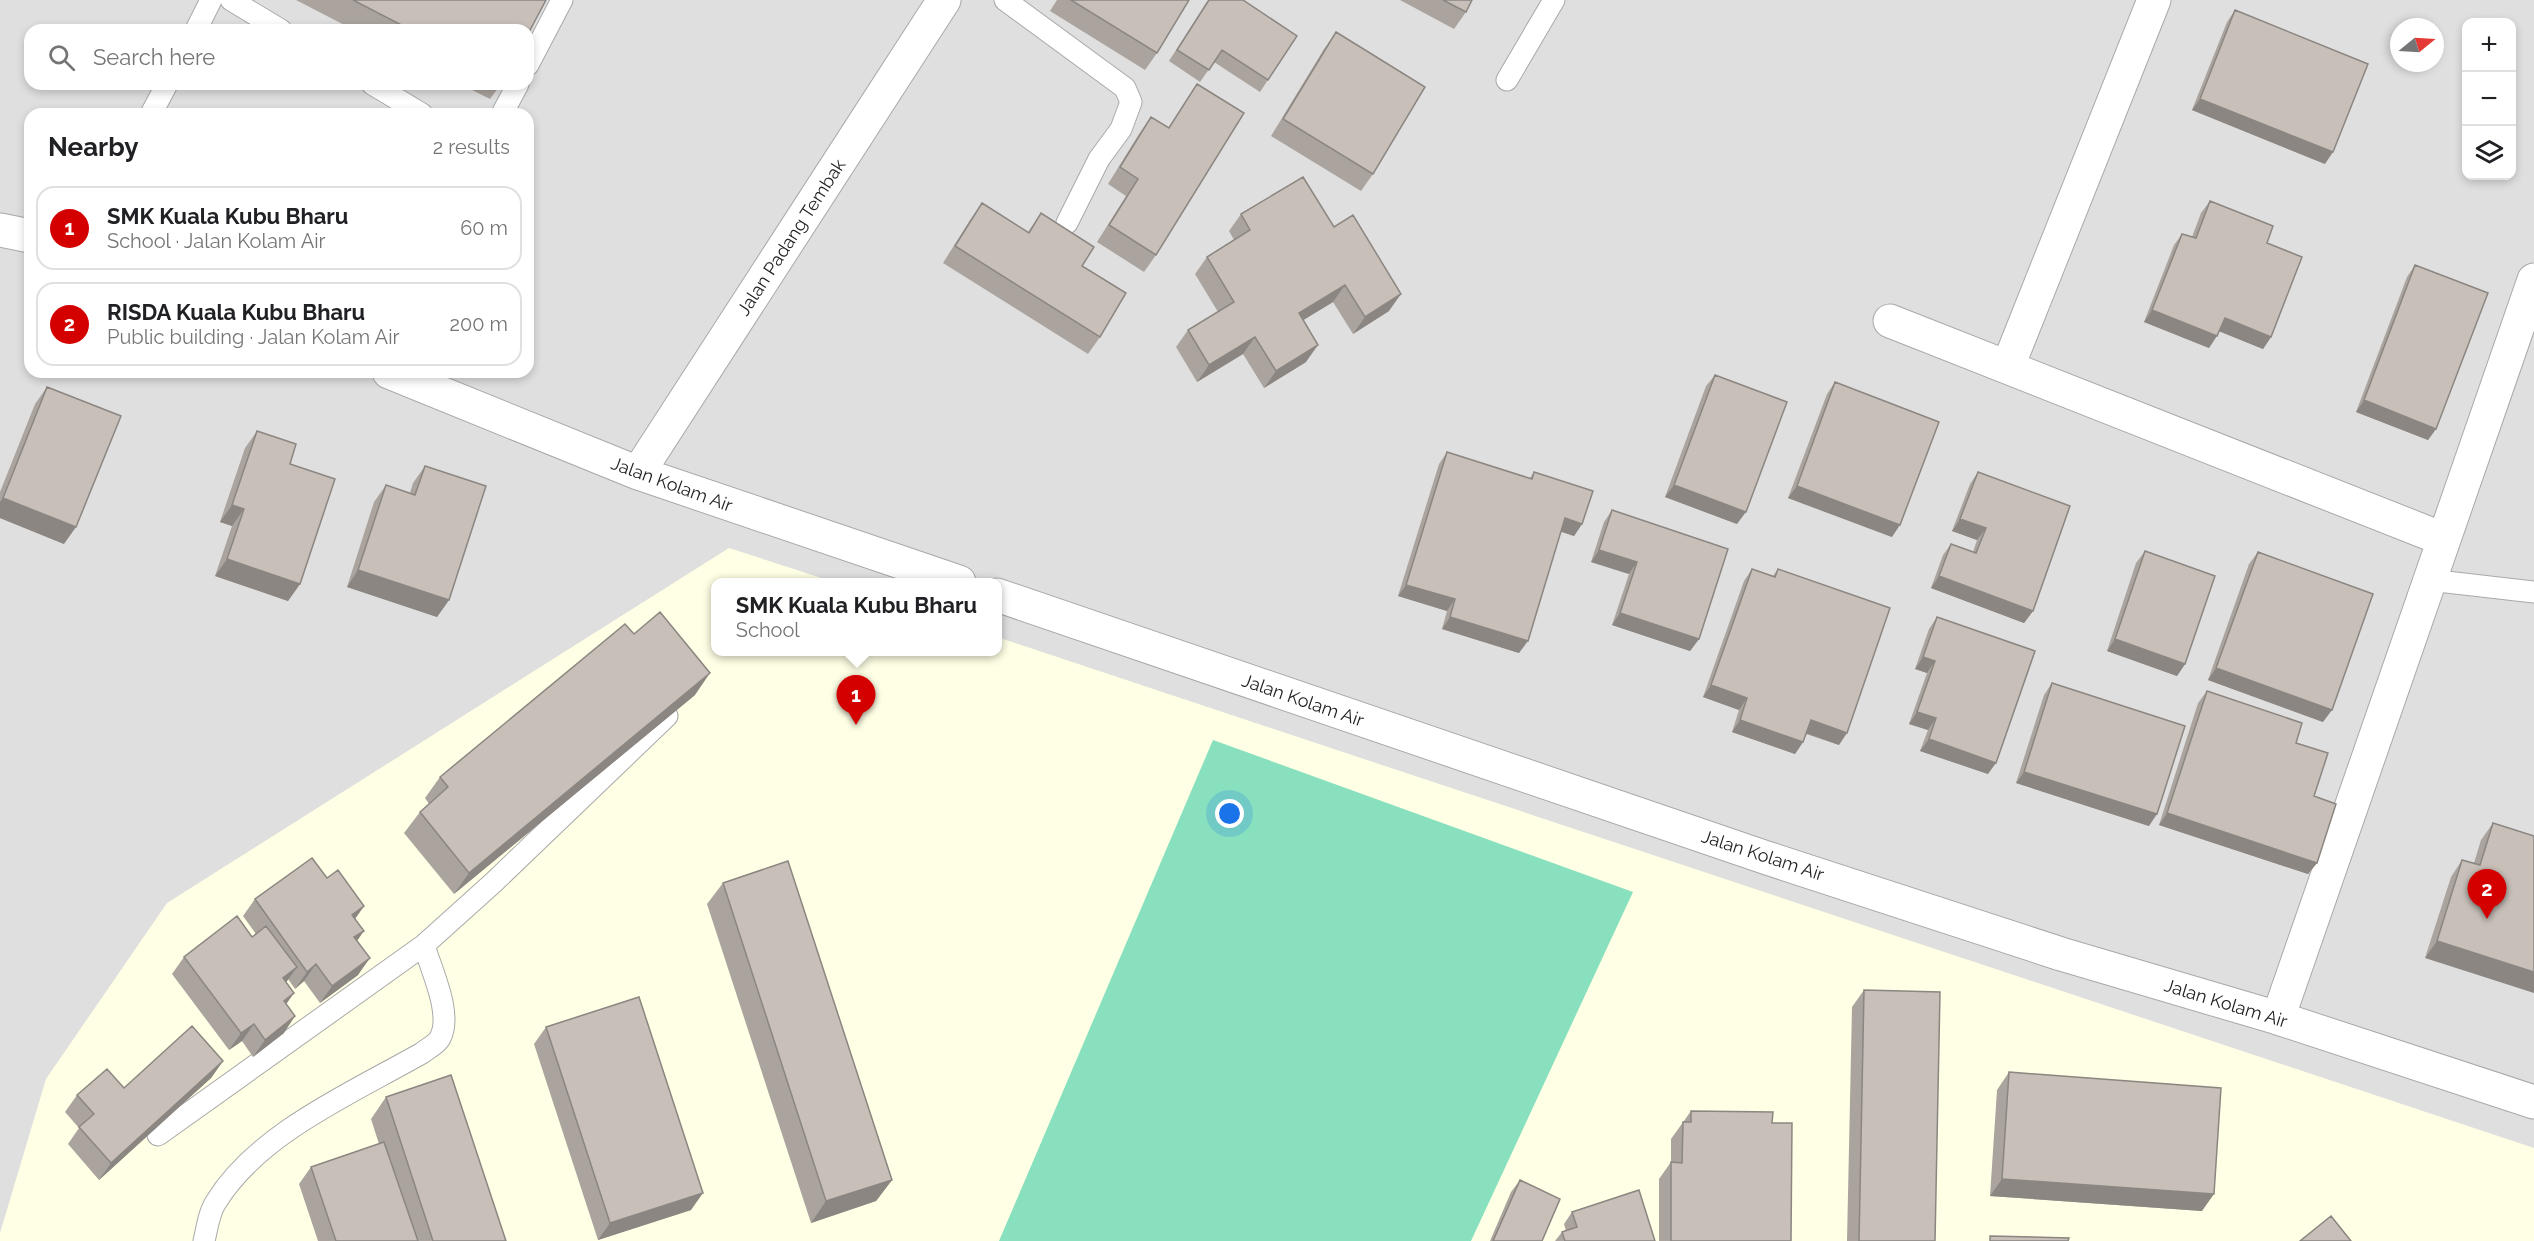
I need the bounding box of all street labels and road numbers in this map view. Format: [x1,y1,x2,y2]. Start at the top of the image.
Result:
street label: Jalan Padang Tembak [733,154,850,319]
street label: Jalan Kolam Air [608,452,736,516]
street label: Jalan Kolam Air [1239,669,1367,731]
street label: Jalan Kolam Air [1699,825,1828,885]
street label: Jalan Kolam Air [2162,974,2291,1032]

